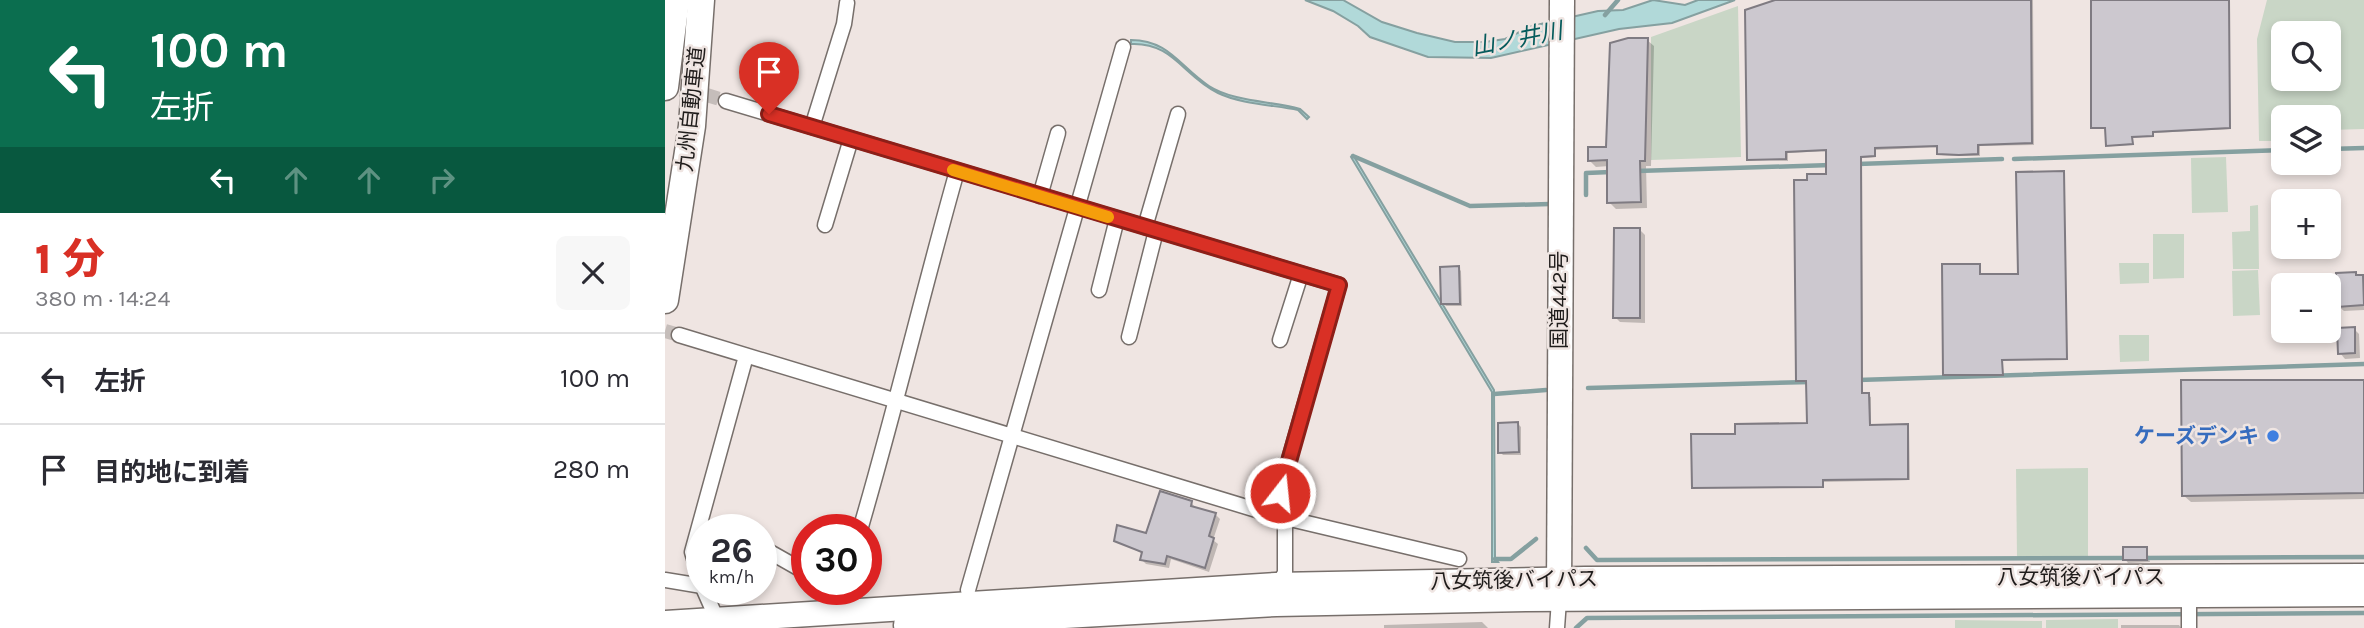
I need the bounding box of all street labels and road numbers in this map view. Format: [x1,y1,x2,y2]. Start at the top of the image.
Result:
street label: 九州自動車道 [672,45,710,173]
street label: 国道442号 [1547,251,1571,349]
street label: 八女筑後バイパス [1997,565,2165,589]
street label: 八女筑後バイパス [1430,567,1598,593]

